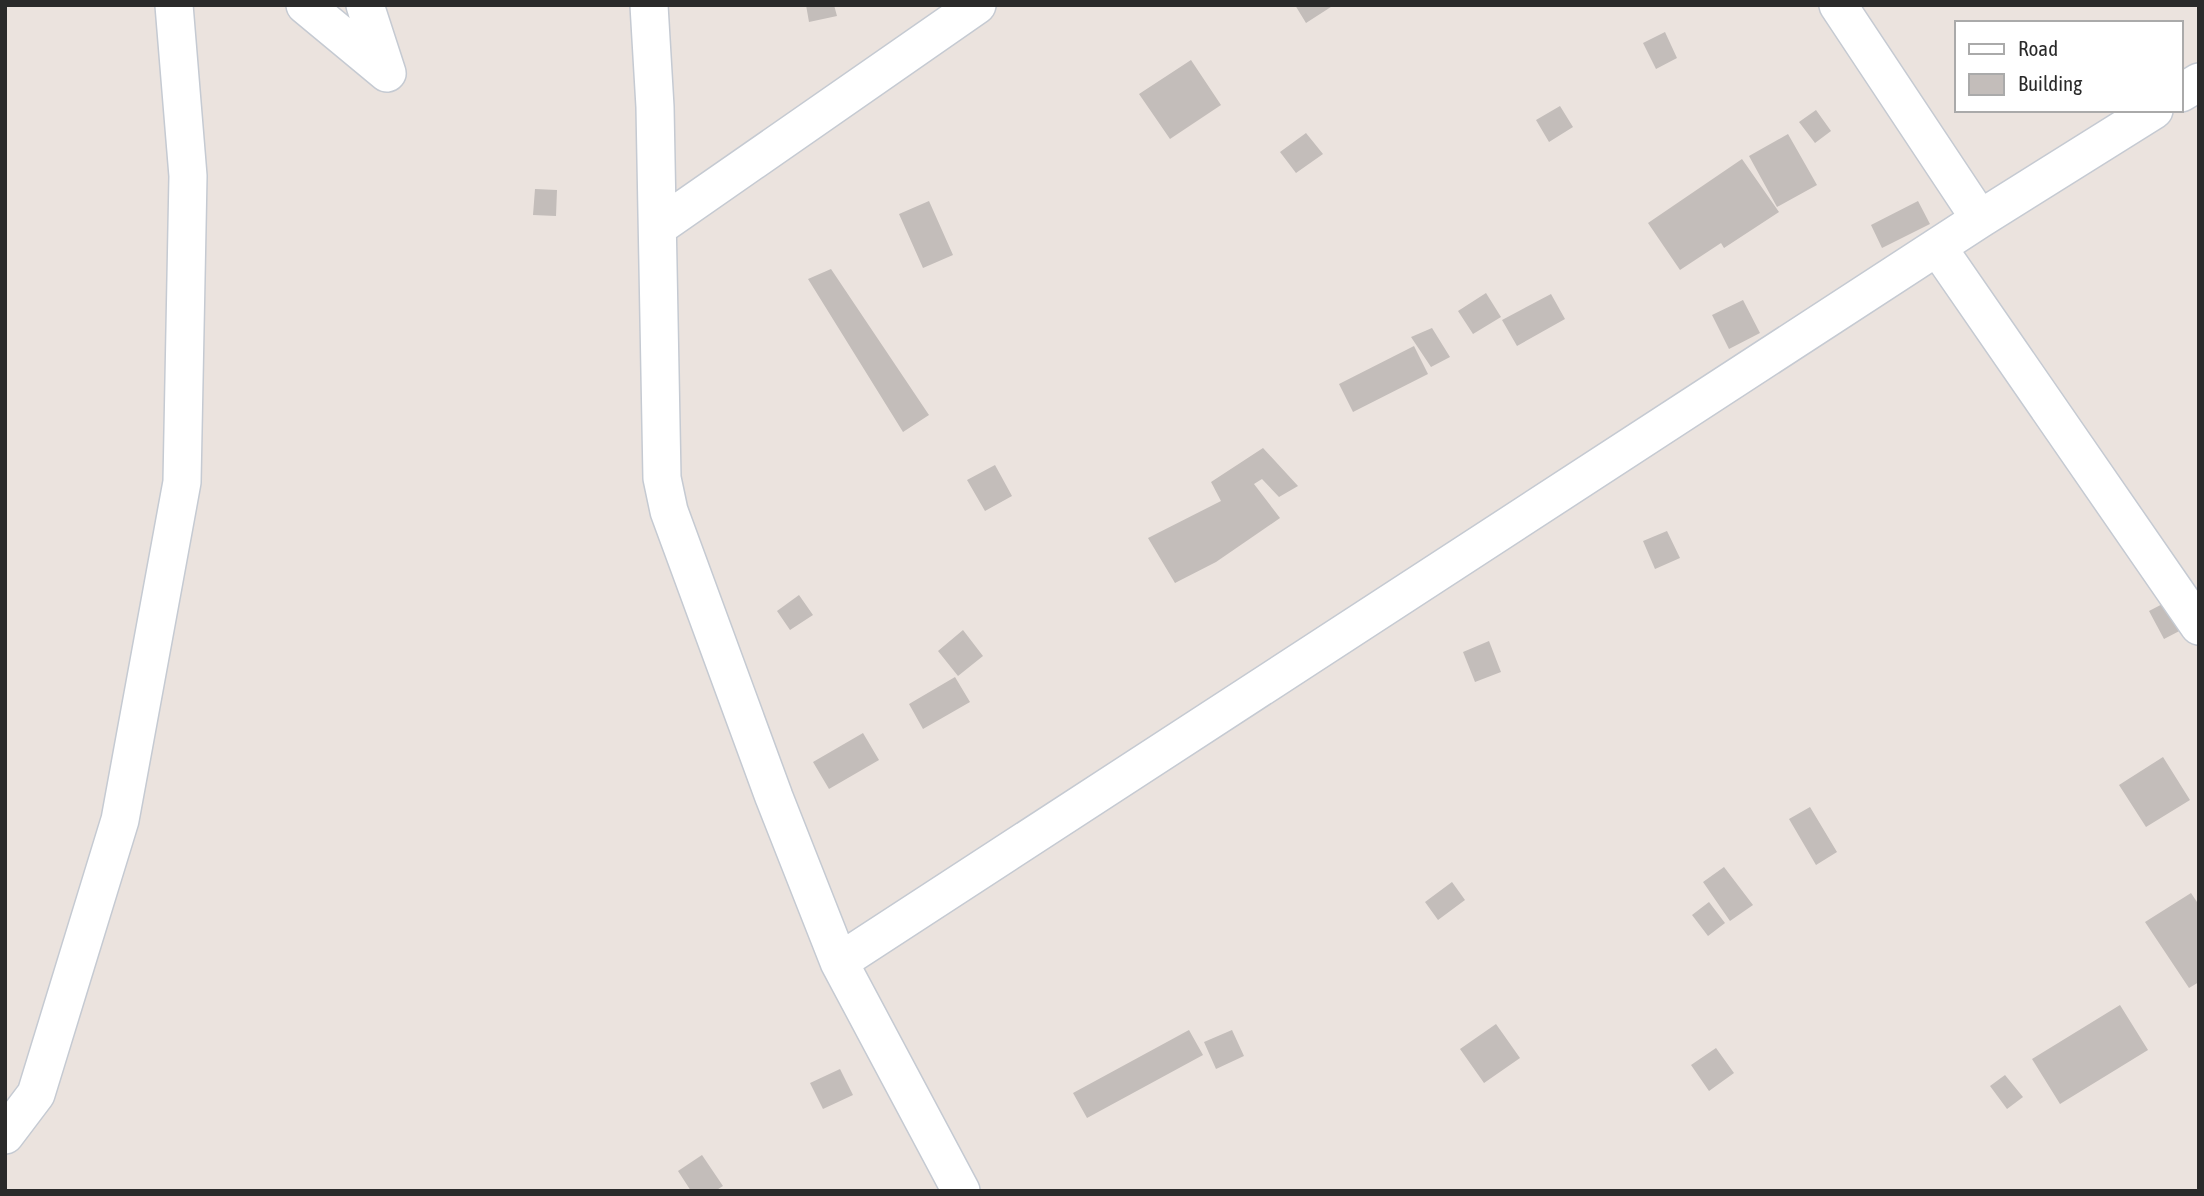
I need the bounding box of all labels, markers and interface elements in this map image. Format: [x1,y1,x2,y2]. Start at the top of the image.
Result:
legend [1955,21,2183,112]
text: Road [2018,36,2058,60]
text: Building [2018,71,2082,95]

